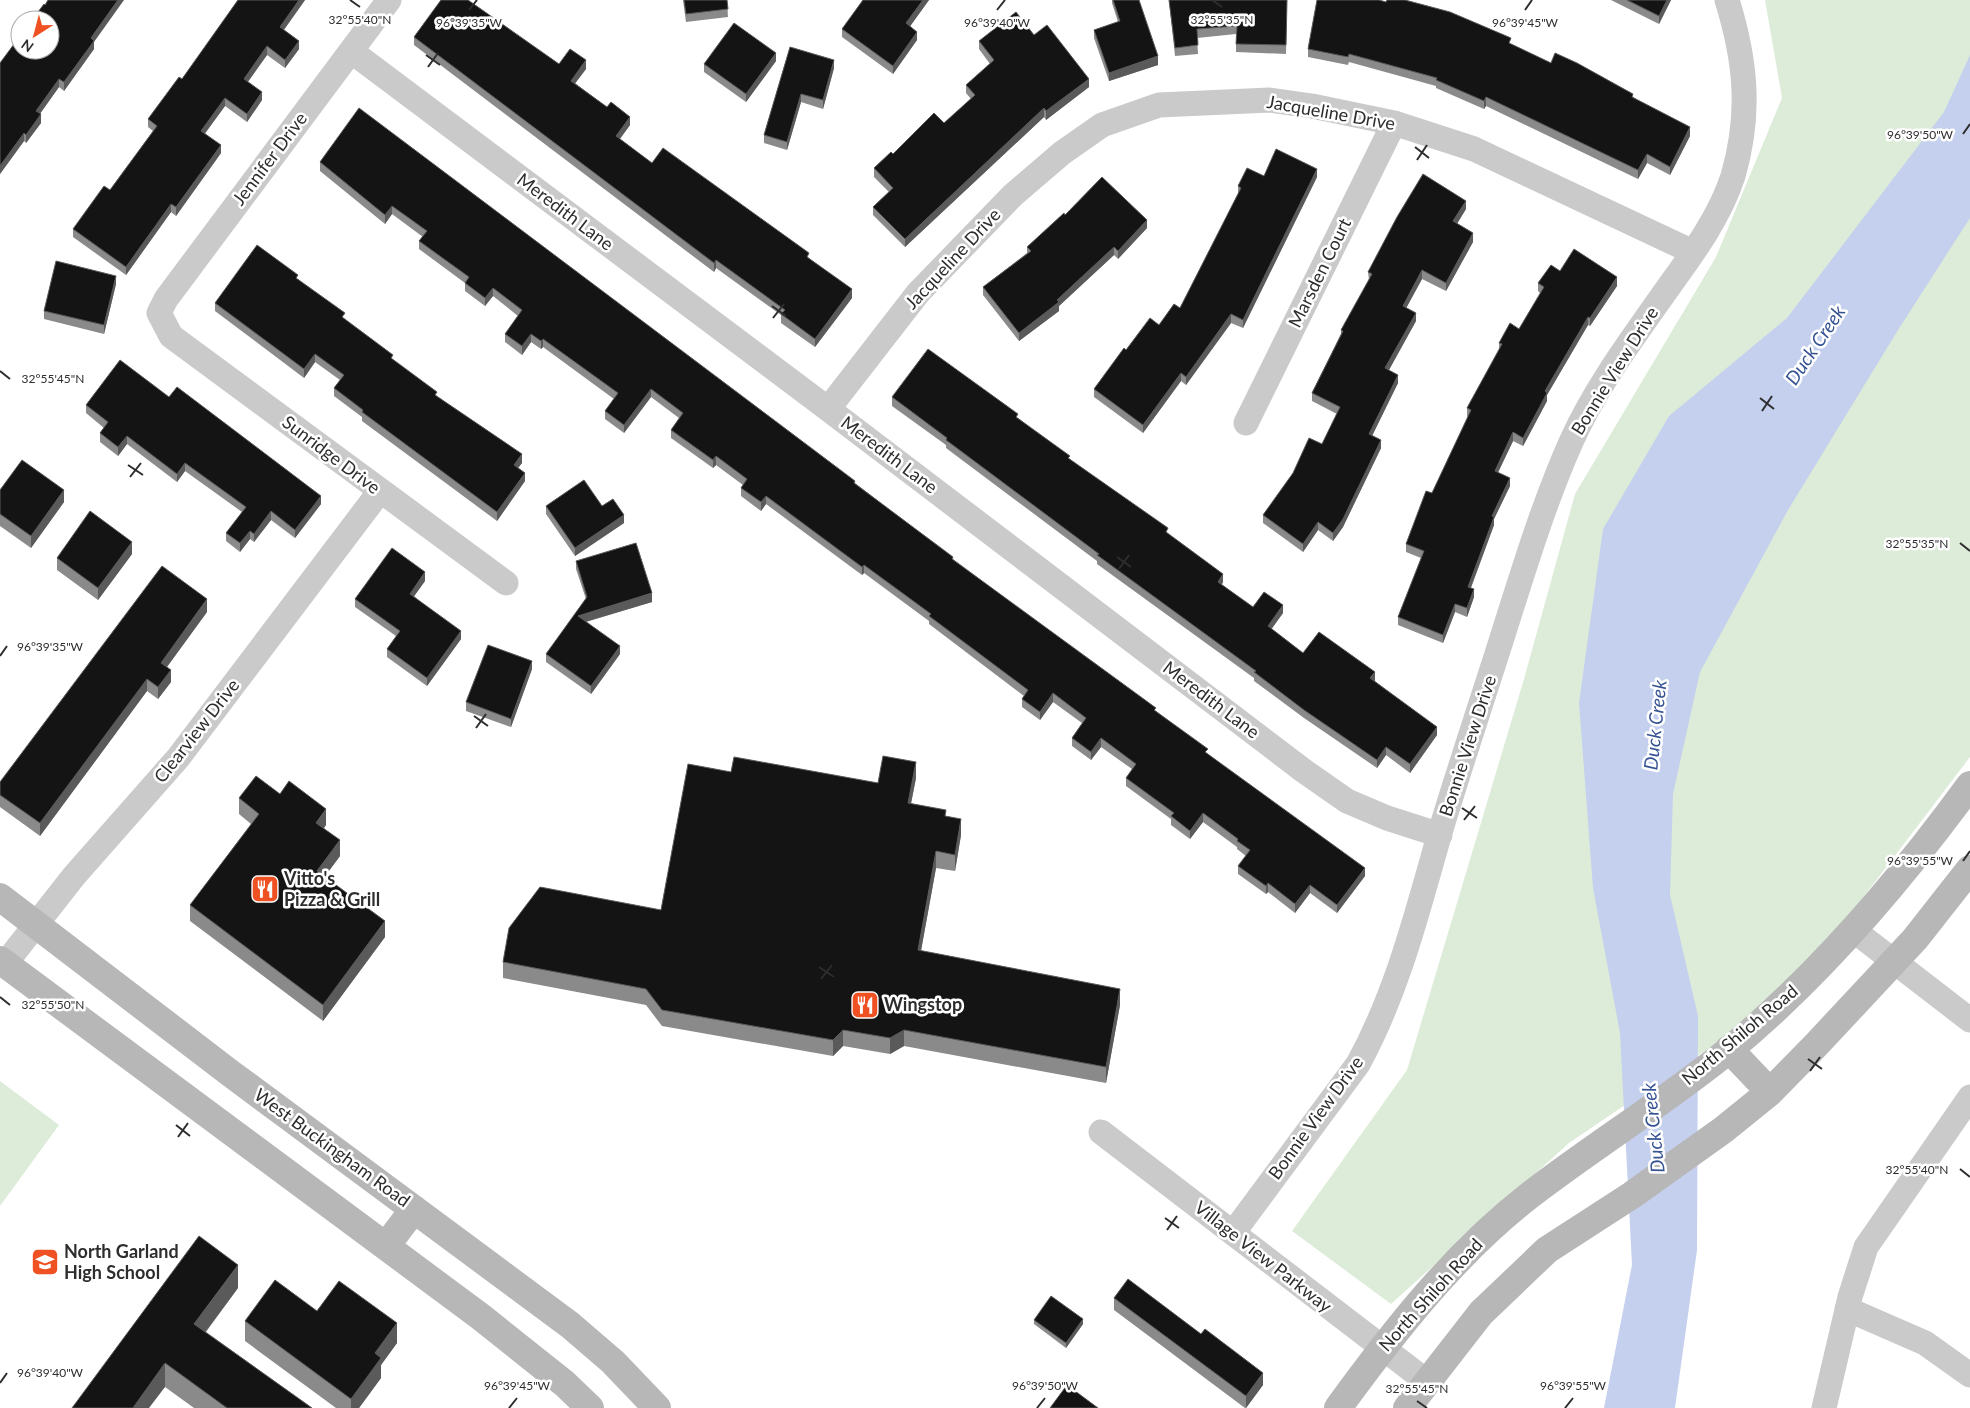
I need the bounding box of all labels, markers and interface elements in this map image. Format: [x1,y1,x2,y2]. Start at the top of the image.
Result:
north arrow [10,10,60,60]
text: 32°55'40"N [329,12,391,27]
text: 32°55'35"N [1191,12,1253,27]
text: 96°39'35"W [436,15,503,30]
text: 96°39'40"W [964,15,1031,30]
text: 96°39'45"W [1492,15,1559,30]
text: N [18,36,36,56]
street label: Jacqueline Drive [1265,90,1397,134]
street label: Jennifer Drive [227,108,311,209]
text: 96°39'50"W [1887,127,1954,142]
street label: Meredith Lane [513,168,618,255]
street label: Jacqueline Drive [900,203,1005,313]
street label: Marsden Court [1283,214,1355,331]
water label: Duck Creek [1780,300,1850,389]
street label: Bonnie View Drive [1566,302,1662,439]
text: 32°55'45"N [22,371,84,386]
street label: Sunridge Drive [278,410,385,498]
street label: Meredith Lane [837,411,942,498]
text: 32°55'35"N [1886,536,1948,551]
text: 96°39'35"W [17,639,84,654]
street label: Meredith Lane [1159,656,1264,743]
street label: Bonnie View Drive [1434,672,1500,819]
street label: Clearview Drive [149,674,244,787]
water label: Duck Creek [1638,678,1671,771]
text: 96°39'55"W [1887,853,1954,868]
place label: Vitto's Pizza & Grill [283,867,380,910]
restaurant icon: Vitto's Pizza & Grill [250,874,280,904]
street label: North Shiloh Road [1677,979,1802,1089]
restaurant icon: Wingstop [850,990,880,1020]
place label: Wingstop [884,993,962,1015]
text: 32°55'50"N [22,997,84,1012]
street label: Bonnie View Drive [1263,1052,1367,1183]
water label: Duck Creek [1636,1081,1669,1174]
street label: West Buckingham Road [250,1083,415,1211]
text: 32°55'40"N [1886,1162,1948,1177]
street label: Village View Parkway [1191,1196,1337,1317]
street label: North Shiloh Road [1374,1233,1487,1355]
place label: North Garland High School [64,1240,179,1283]
school or university icon: North Garland High School [30,1247,60,1277]
text: 96°39'40"W [17,1365,84,1380]
text: 96°39'45"W [484,1378,551,1393]
text: 96°39'50"W [1012,1378,1079,1393]
text: 96°39'55"W [1540,1378,1607,1393]
text: 32°55'45"N [1386,1381,1448,1396]

